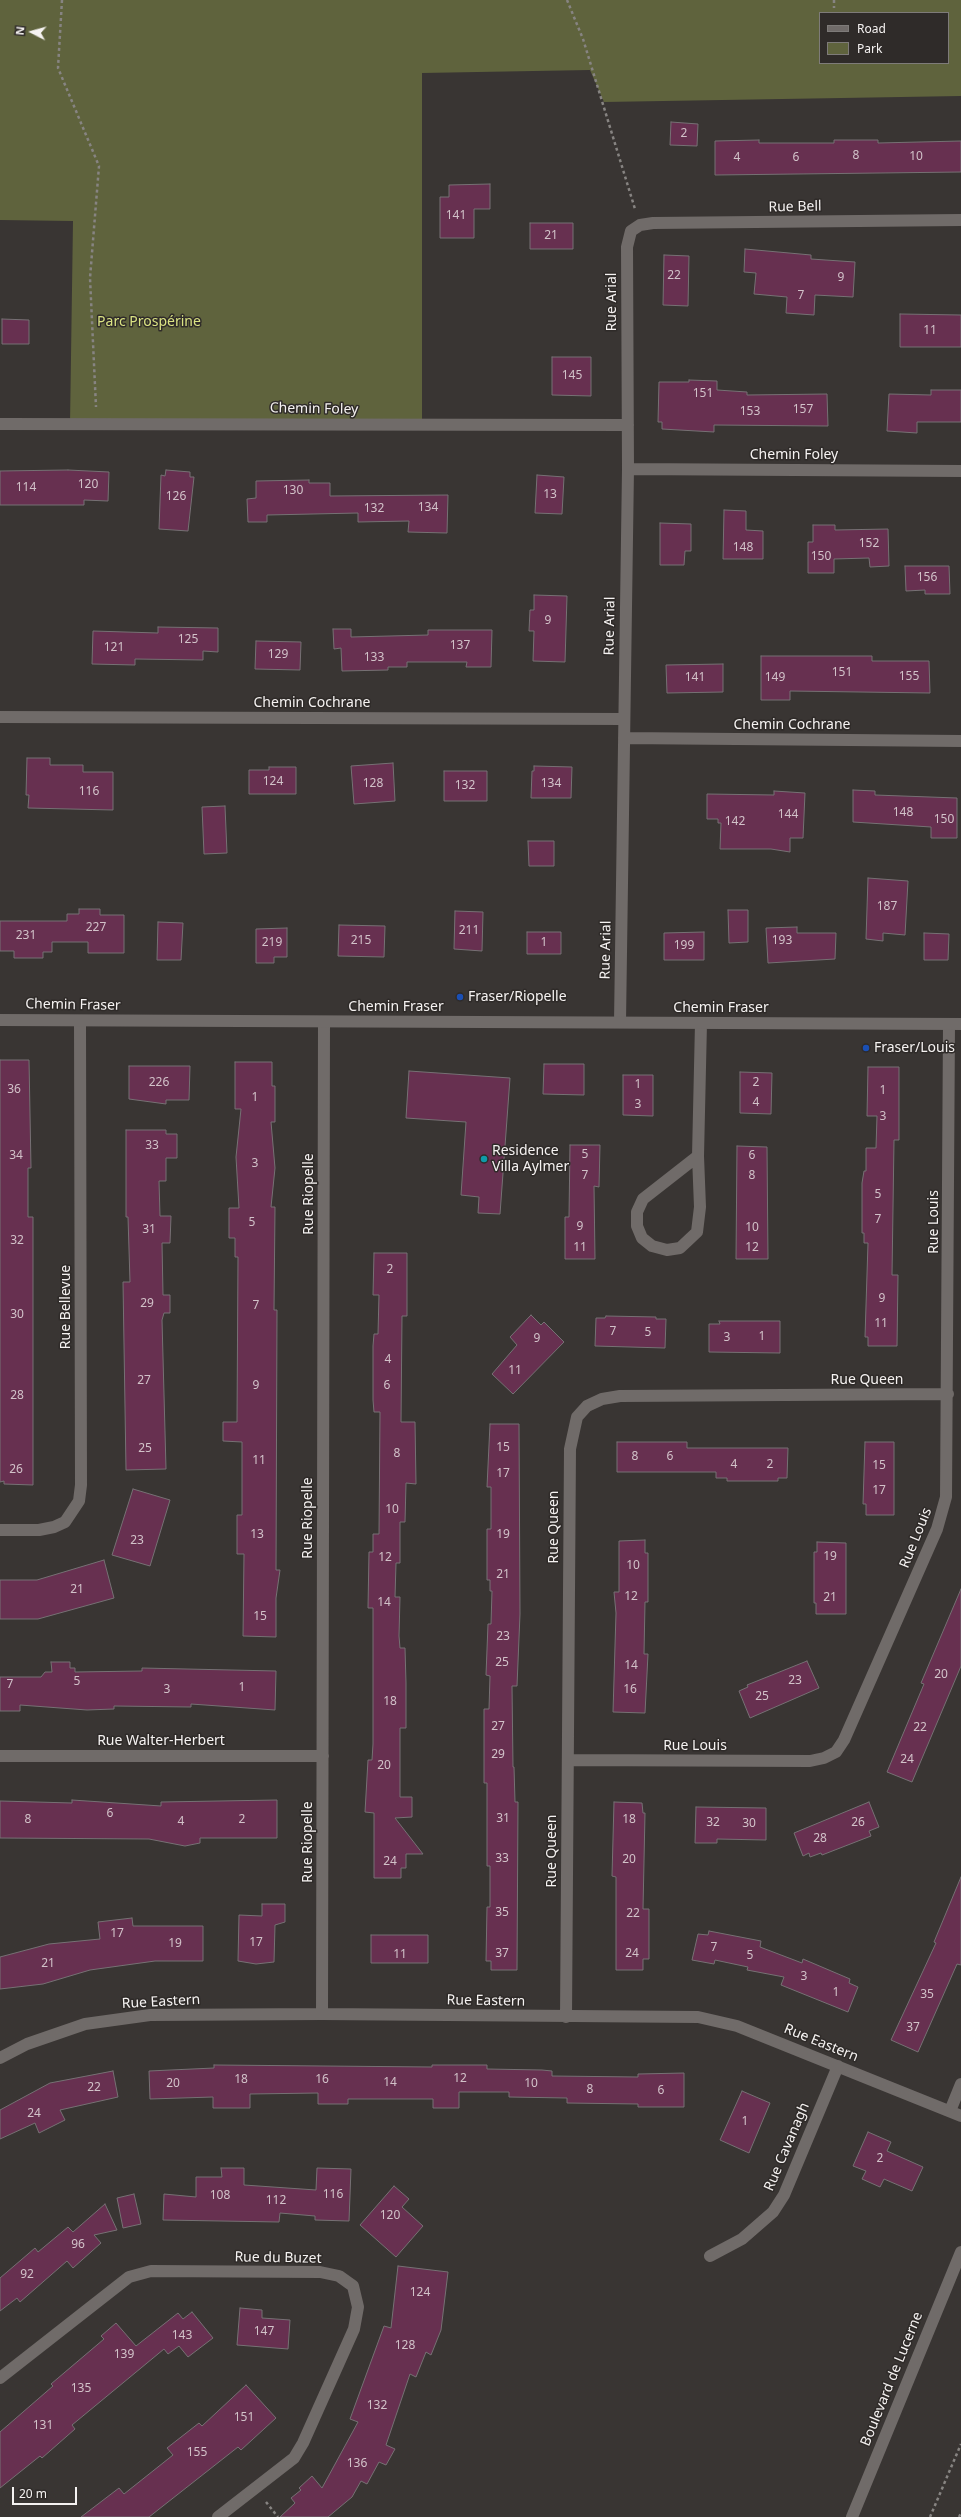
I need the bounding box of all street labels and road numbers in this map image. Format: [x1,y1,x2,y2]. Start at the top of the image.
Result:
street label: Rue Bell [768,198,822,216]
street label: Rue Arial [604,273,620,331]
street label: Chemin Foley [270,400,358,418]
street label: Chemin Foley [750,447,838,463]
street label: Rue Arial [601,597,619,655]
street label: Chemin Cochrane [254,695,370,711]
street label: Chemin Cochrane [734,717,850,733]
street label: Rue Arial [597,921,615,979]
street label: Chemin Fraser [25,996,121,1014]
street label: Chemin Fraser [348,999,444,1015]
street label: Chemin Fraser [673,1000,769,1016]
street label: Rue Riopelle [301,1153,317,1235]
street label: Rue Louis [926,1190,942,1254]
street label: Rue Bellevue [58,1265,74,1349]
street label: Rue Queen [831,1372,903,1388]
street label: Rue Riopelle [300,1477,316,1559]
street label: Rue Queen [546,1491,562,1563]
street label: Rue Louis [896,1505,936,1571]
street label: Rue Walter-Herbert [97,1733,225,1749]
street label: Rue Louis [663,1738,727,1754]
street label: Rue Riopelle [300,1801,316,1883]
street label: Rue Queen [544,1815,560,1887]
street label: Rue Eastern [121,1992,201,2012]
street label: Rue Eastern [447,1992,525,2010]
street label: Rue Eastern [781,2020,861,2066]
street label: Rue Cavanagh [761,2100,813,2194]
street label: Rue du Buzet [234,2249,322,2267]
street label: Boulevard de Lucerne [857,2309,927,2449]

